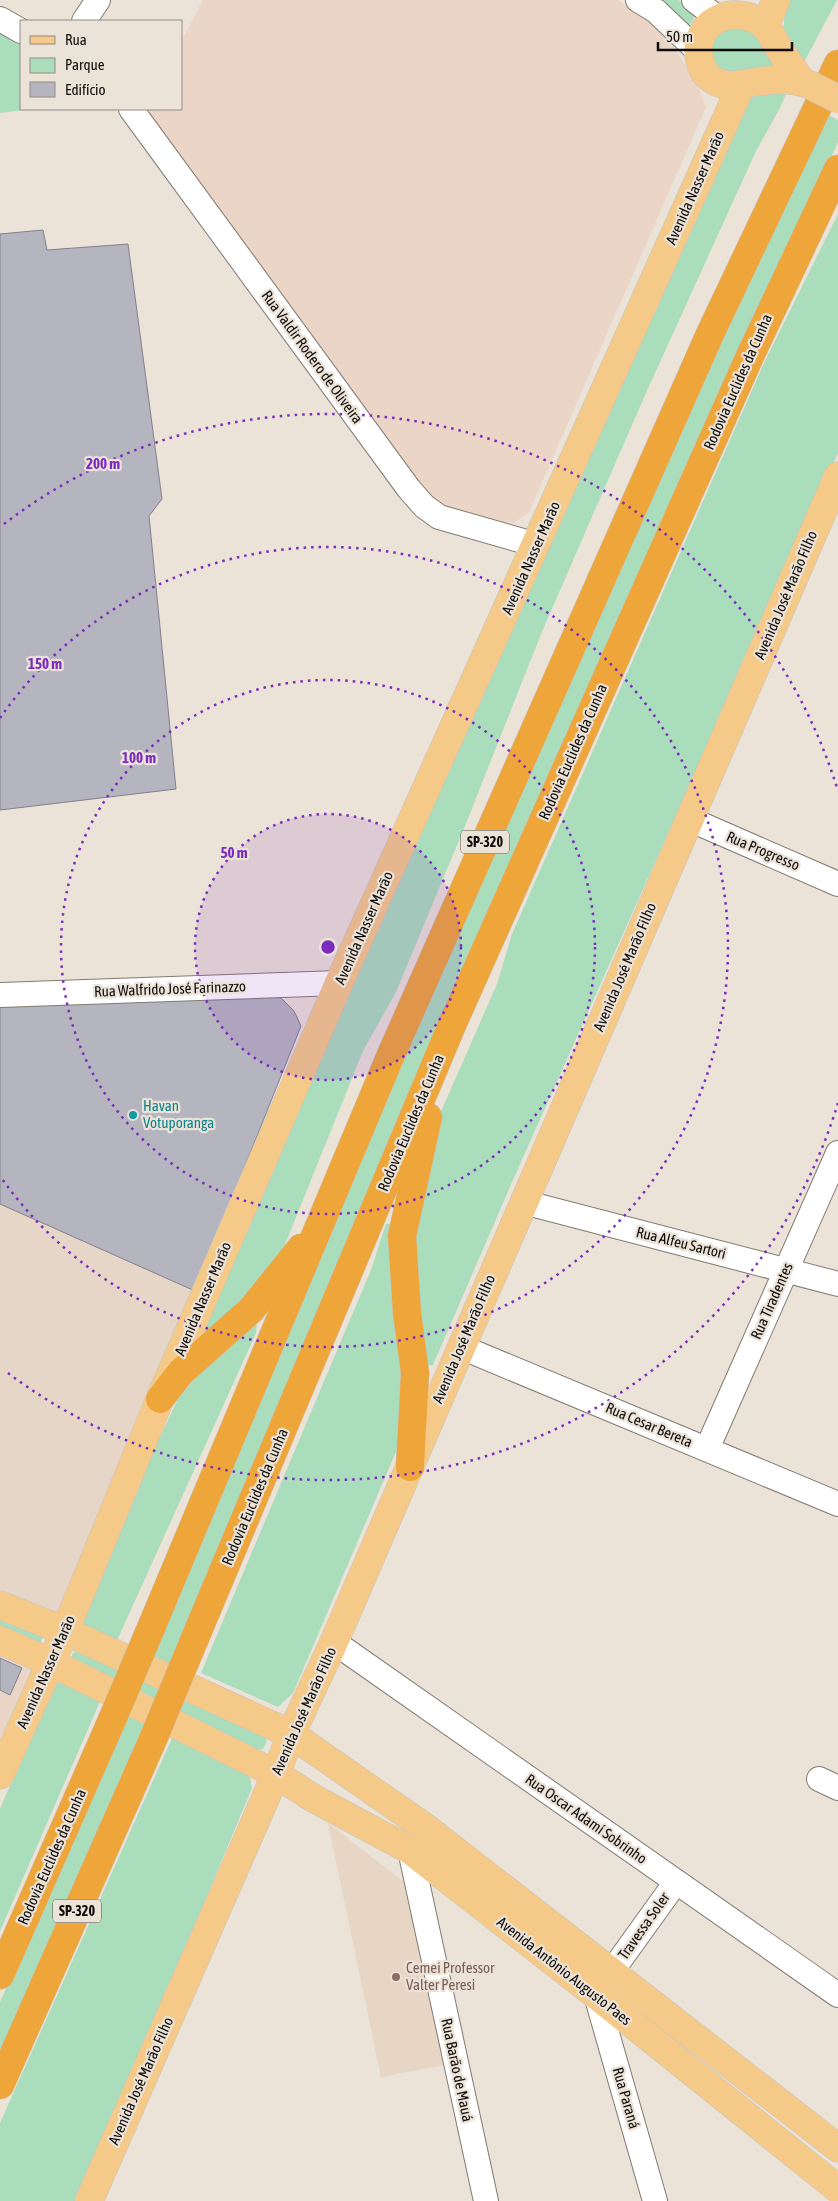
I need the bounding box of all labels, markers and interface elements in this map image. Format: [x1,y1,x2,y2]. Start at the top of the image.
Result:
legend [20,20,182,110]
scale bar [658,20,792,52]
text: 50 m [666,28,693,45]
text: Rua [65,31,87,48]
text: Parque [65,56,105,73]
text: Edifício [65,81,106,98]
street label: Avenida Nasser Marão [662,129,727,247]
street label: Rua Valdir Rodero de Oliveira [258,287,366,426]
street label: Rodovia Euclides da Cunha [700,311,775,452]
text: 200 m [86,455,120,472]
street label: Avenida Nasser Marão [498,499,563,617]
street label: Avenida José Marão Filho [751,528,820,662]
text: 150 m [28,655,62,672]
street label: Rodovia Euclides da Cunha [535,681,610,822]
text: 100 m [122,749,156,766]
street label: Rua Progresso [724,827,802,874]
road number: SP-320 [461,830,509,854]
text: 50 m [221,844,248,861]
street label: Avenida Nasser Marão [331,869,396,987]
street label: Avenida José Marão Filho [590,900,659,1034]
centre of rings [319,938,337,956]
street label: Rua Walfrido José Farinazzo [94,977,246,1000]
street label: Rodovia Euclides da Cunha [374,1052,447,1194]
place label: Havan Votuporanga [143,1097,214,1131]
marker: Havan Votuporanga [127,1109,139,1121]
street label: Rua Alfeu Sartori [634,1223,728,1262]
street label: Avenida Nasser Marão [171,1239,234,1358]
street label: Rua Tiradentes [747,1260,796,1342]
street label: Avenida José Marão Filho [429,1272,498,1406]
street label: Rua Cesar Bereta [603,1399,695,1450]
street label: Rodovia Euclides da Cunha [218,1426,291,1568]
street label: Avenida Nasser Marão [13,1613,78,1731]
street label: Avenida José Marão Filho [268,1644,339,1777]
street label: Rua Oscar Adamí Sobrinho [522,1770,650,1867]
street label: Rodovia Euclides da Cunha [14,1786,89,1927]
street label: Travessa Soler [614,1889,673,1962]
road number: SP-320 [53,1900,101,1922]
street label: Avenida Antônio Augusto Paes [494,1913,635,2028]
place label: Cemei Professor Valter Peresi [406,1959,495,1993]
marker: Cemei Professor Valter Peresi [390,1971,402,1983]
street label: Avenida José Marão Filho [105,2014,176,2147]
street label: Rua Barão de Mauá [438,2017,477,2123]
street label: Rua Paraná [610,2065,643,2131]

